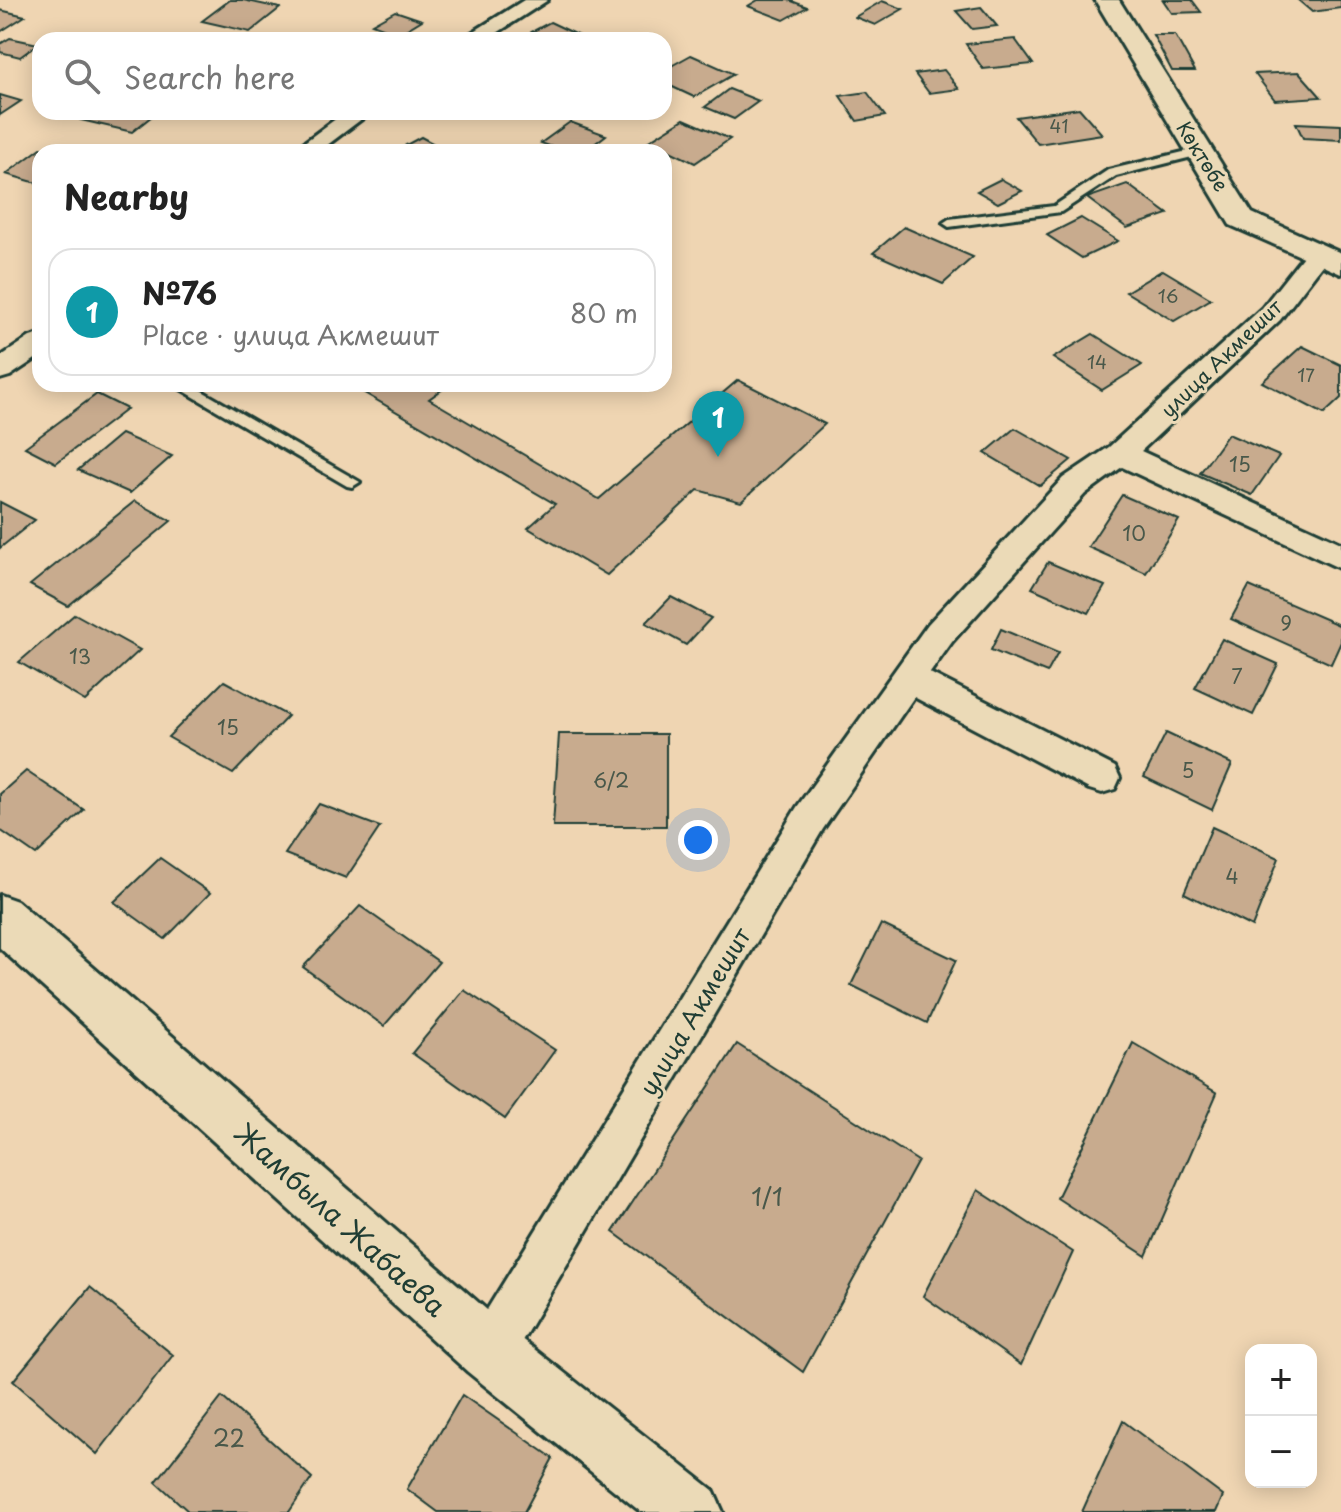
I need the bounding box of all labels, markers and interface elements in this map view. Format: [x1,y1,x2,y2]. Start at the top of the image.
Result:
search box [32,32,672,120]
icon: search [60,54,104,98]
text: Search here [124,54,296,99]
house number: 41 [1050,112,1068,139]
street label: Көктөбе [1170,115,1236,197]
text: Nearby [64,170,189,222]
text: №76 [142,270,217,315]
house number: 16 [1158,282,1178,309]
street label: улица Акмешит [1153,292,1289,424]
text: 1 [86,293,98,332]
text: 80 m [570,293,638,332]
text: Place · улица Акмешит [142,315,439,354]
house number: 14 [1087,348,1107,375]
house number: 17 [1297,361,1315,388]
pin: 1 [692,391,744,457]
house number: 15 [1229,449,1251,479]
house number: 10 [1122,518,1146,548]
house number: 9 [1280,608,1292,638]
house number: 13 [69,641,91,671]
house number: 7 [1231,661,1243,691]
house number: 15 [217,712,239,742]
house number: 5 [1182,755,1194,785]
house number: 6/2 [593,765,629,795]
your location [678,820,718,860]
house number: 4 [1225,861,1239,891]
street label: улица Акмешит [629,920,759,1102]
street label: Жамбыла Жабаева [225,1112,457,1327]
house number: 1/1 [751,1178,783,1214]
map controls [1245,1344,1317,1488]
button: + [1245,1344,1317,1416]
button: − [1245,1416,1317,1488]
house number: 22 [213,1419,245,1455]

